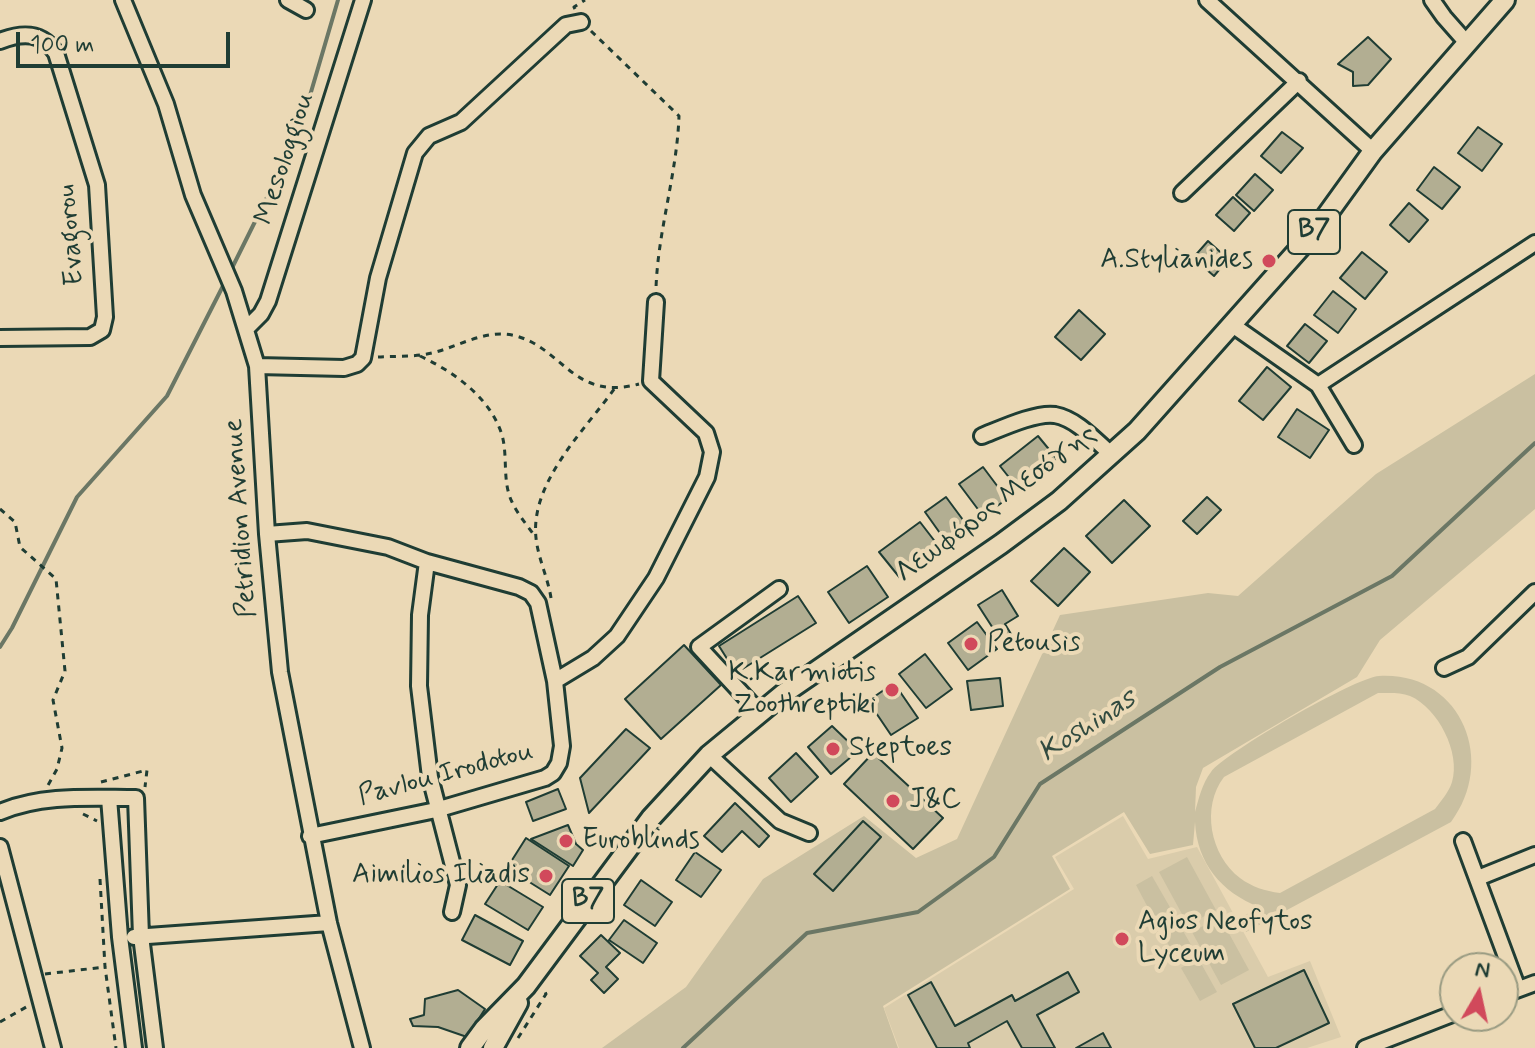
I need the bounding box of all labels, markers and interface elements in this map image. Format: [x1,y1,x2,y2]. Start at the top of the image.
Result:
scale bar [20,16,234,66]
text: 100 m [30,30,94,61]
street label: Mesologgiou [249,89,323,229]
street label: Evagorou [51,183,93,287]
road number: B7 [1288,210,1340,254]
place label: A.Stylianides [1100,244,1253,278]
marker: A.Stylianides [1260,252,1278,270]
street label: Petridion Avenue [218,417,266,619]
street label: Λεωφόρος Μεσόγης [890,418,1104,592]
place label: Petousis [987,627,1081,661]
marker: Petousis [962,635,980,653]
place label: K.Karmiotis Zoothreptiki [729,657,876,723]
marker: K.Karmiotis Zoothreptiki [883,681,901,699]
water label: Koshinas [1032,682,1144,772]
place label: Steptoes [849,732,952,766]
street label: Pavlou Irodotou [355,736,537,814]
marker: Steptoes [824,740,842,758]
place label: J&C [909,784,961,818]
marker: J&C [884,792,902,810]
place label: Euroblinds [582,824,700,858]
marker: Euroblinds [557,832,575,850]
place label: Aimilios Iliadis [352,859,530,893]
marker: Aimilios Iliadis [537,867,555,885]
road number: B7 [562,879,614,923]
place label: Agios Neofytos Lyceum [1138,906,1313,972]
marker: Agios Neofytos Lyceum [1113,930,1131,948]
north arrow [1439,952,1519,1032]
text: N [1473,955,1492,985]

